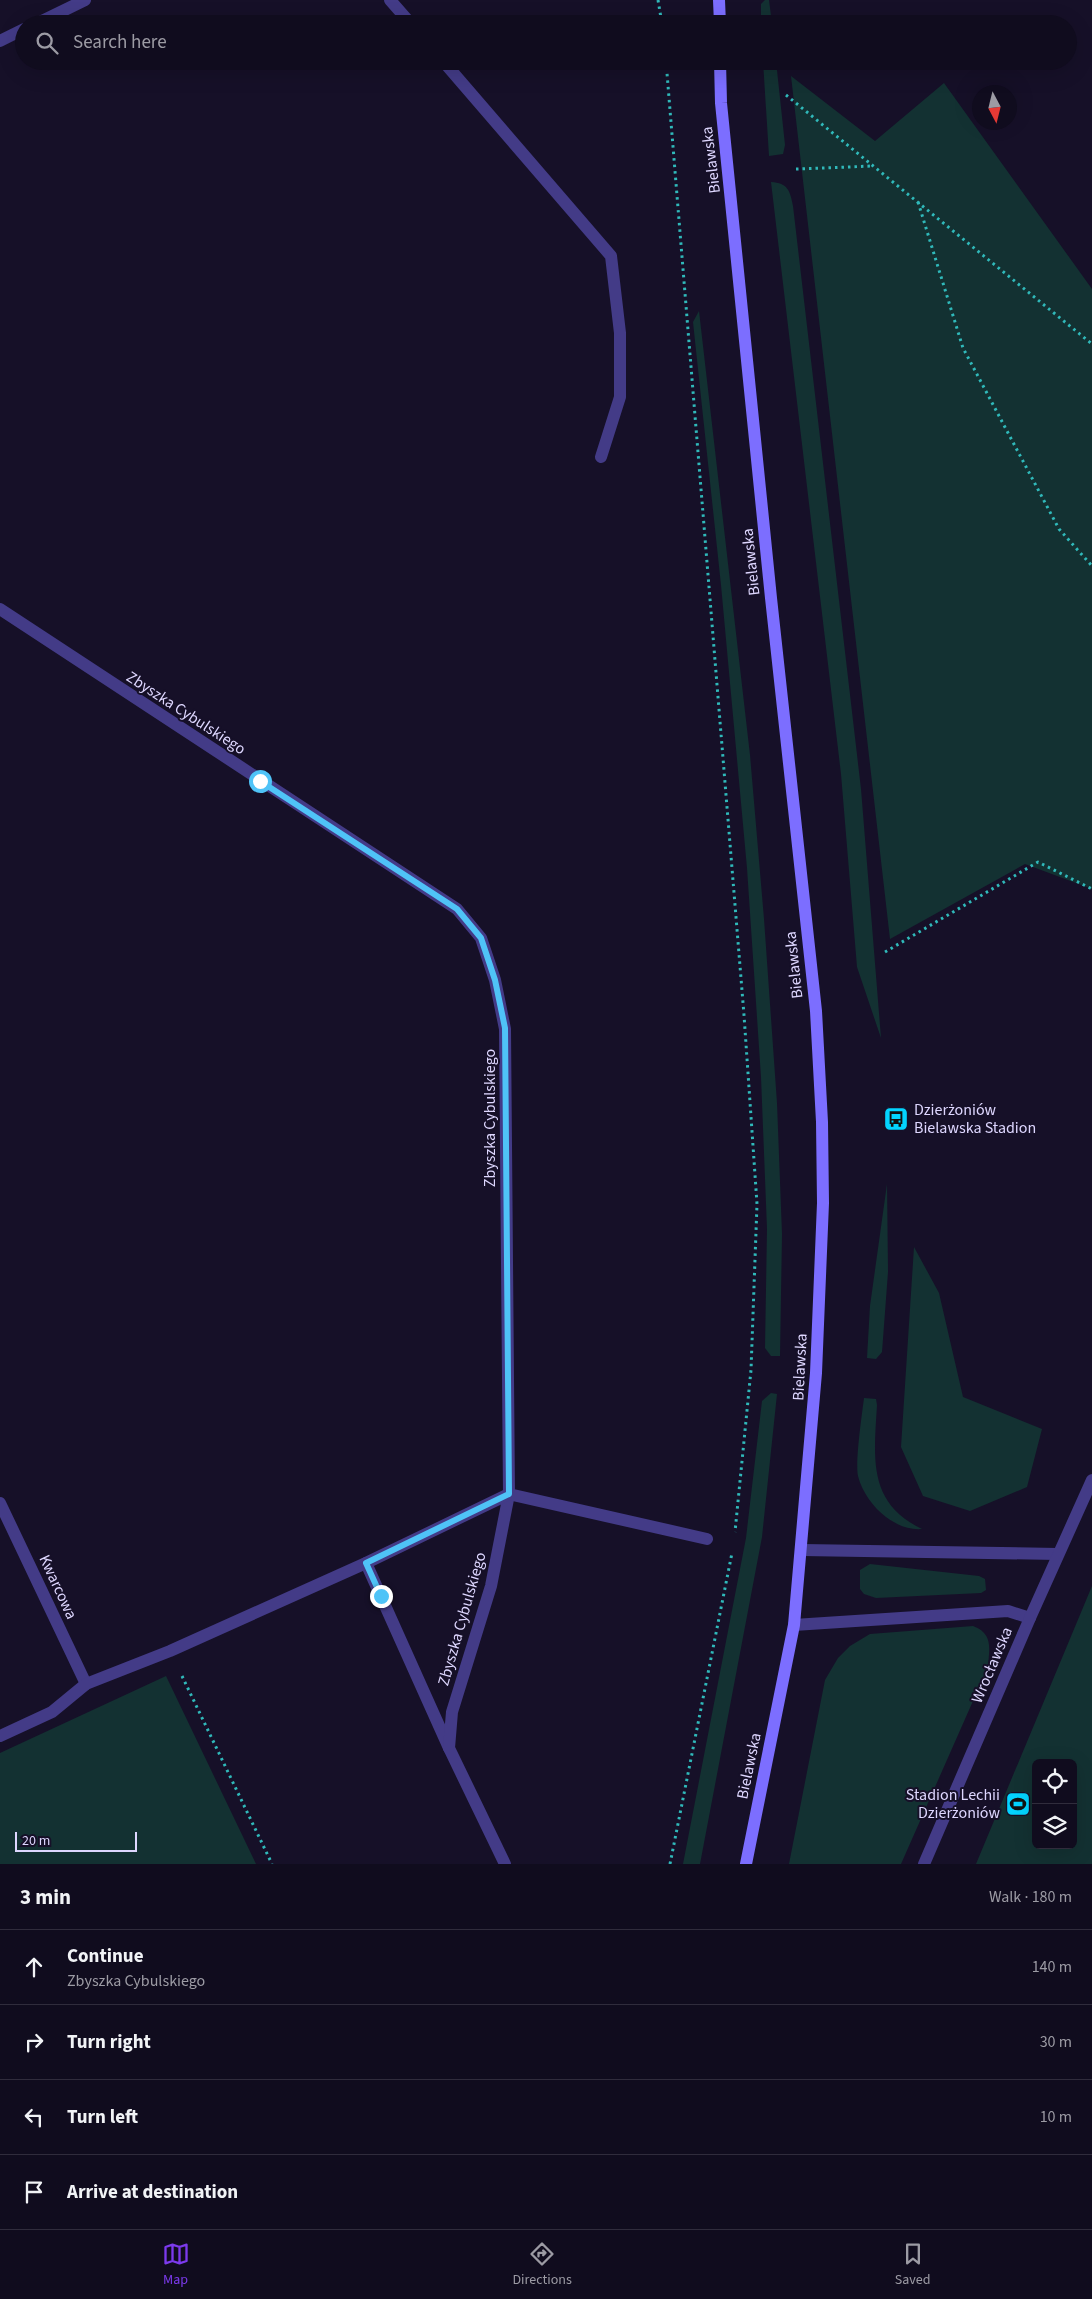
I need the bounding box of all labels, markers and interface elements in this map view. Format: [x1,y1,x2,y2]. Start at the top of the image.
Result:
search box [15,15,1077,70]
icon: search [33,29,61,57]
text: Search here [73,29,167,56]
north arrow [972,85,1017,130]
street label: Bielawska [696,125,726,195]
street label: Bielawska [737,527,765,597]
street label: Zbyszka Cybulskiego [122,666,250,760]
route start [249,770,272,793]
street label: Bielawska [780,930,808,1000]
street label: Zbyszka Cybulskiego [479,1049,501,1187]
place label: Dzierżoniów Bielawska Stadion [914,1099,1036,1139]
bus stop icon: Dzierżoniów Bielawska Stadion [883,1106,909,1132]
street label: Bielawska [787,1333,813,1401]
street label: Zbyszka Cybulskiego [432,1549,492,1689]
street label: Kwarcowa [33,1551,83,1623]
route end [370,1585,393,1608]
street label: Wrocławska [966,1624,1018,1706]
street label: Bielawska [731,1731,767,1801]
map controls [1032,1759,1077,1849]
button: locate [1032,1759,1077,1804]
place label: Stadion Lechii Dzierżoniów [906,1784,1000,1824]
sports icon: Stadion Lechii Dzierżoniów [1005,1791,1031,1817]
button: layers [1032,1804,1077,1849]
scale bar [15,1829,138,1852]
text: 20 m [22,1831,50,1851]
text: 3 min [20,1882,71,1912]
text: Walk · 180 m [989,1886,1072,1908]
text: Continue [67,1943,144,1970]
icon: ahead [20,1953,48,1981]
text: 140 m [1032,1956,1072,1978]
text: Zbyszka Cybulskiego [67,1970,205,1992]
icon: right [20,2028,48,2056]
text: Turn right [67,2029,151,2056]
text: 30 m [1040,2031,1072,2053]
icon: left [20,2103,48,2131]
text: Turn left [67,2104,138,2131]
text: 10 m [1040,2106,1072,2128]
icon: arrive [20,2178,48,2206]
text: Arrive at destination [67,2179,238,2206]
tab: Map [162,2240,190,2290]
tab: Directions [513,2240,572,2290]
tab: Saved [895,2240,930,2290]

